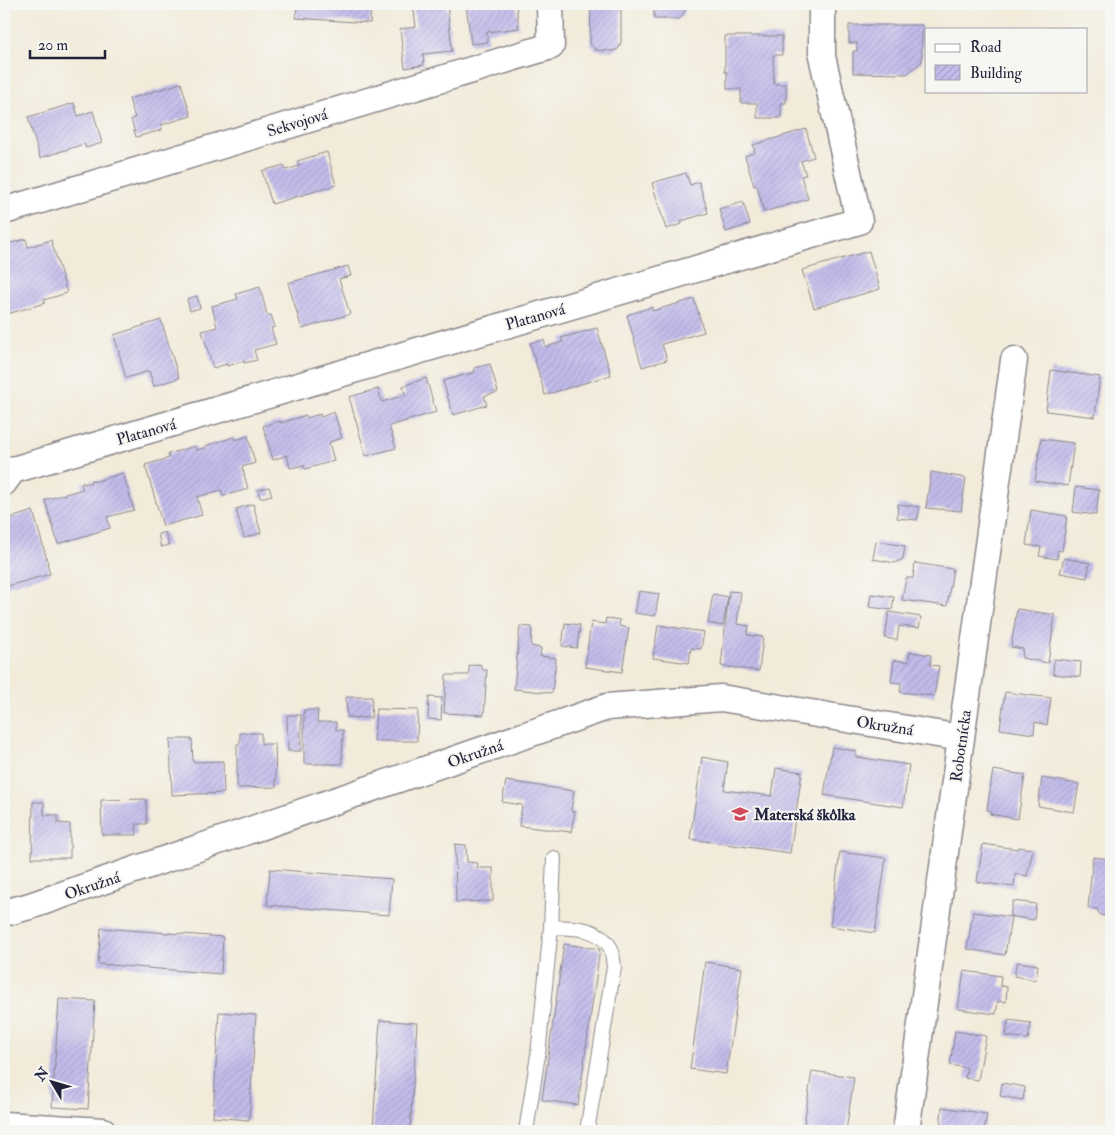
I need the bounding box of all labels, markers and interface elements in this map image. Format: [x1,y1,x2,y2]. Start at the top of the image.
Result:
scale bar [30,28,105,60]
legend [925,28,1088,92]
text: 20 m [38,36,68,55]
text: Road [970,38,1002,57]
text: Building [970,64,1022,83]
street label: Sekvojová [265,104,330,142]
street label: Platanová [503,299,568,335]
street label: Platanová [114,414,179,450]
street label: Robotnícka [946,708,976,784]
street label: Okružná [855,712,915,740]
street label: Okružná [445,735,506,773]
school or university icon: Materská škôlka [730,804,750,824]
place label: Materská škôlka [753,805,856,825]
street label: Okružná [62,867,123,905]
north arrow [28,1058,78,1108]
text: N [31,1064,53,1085]

